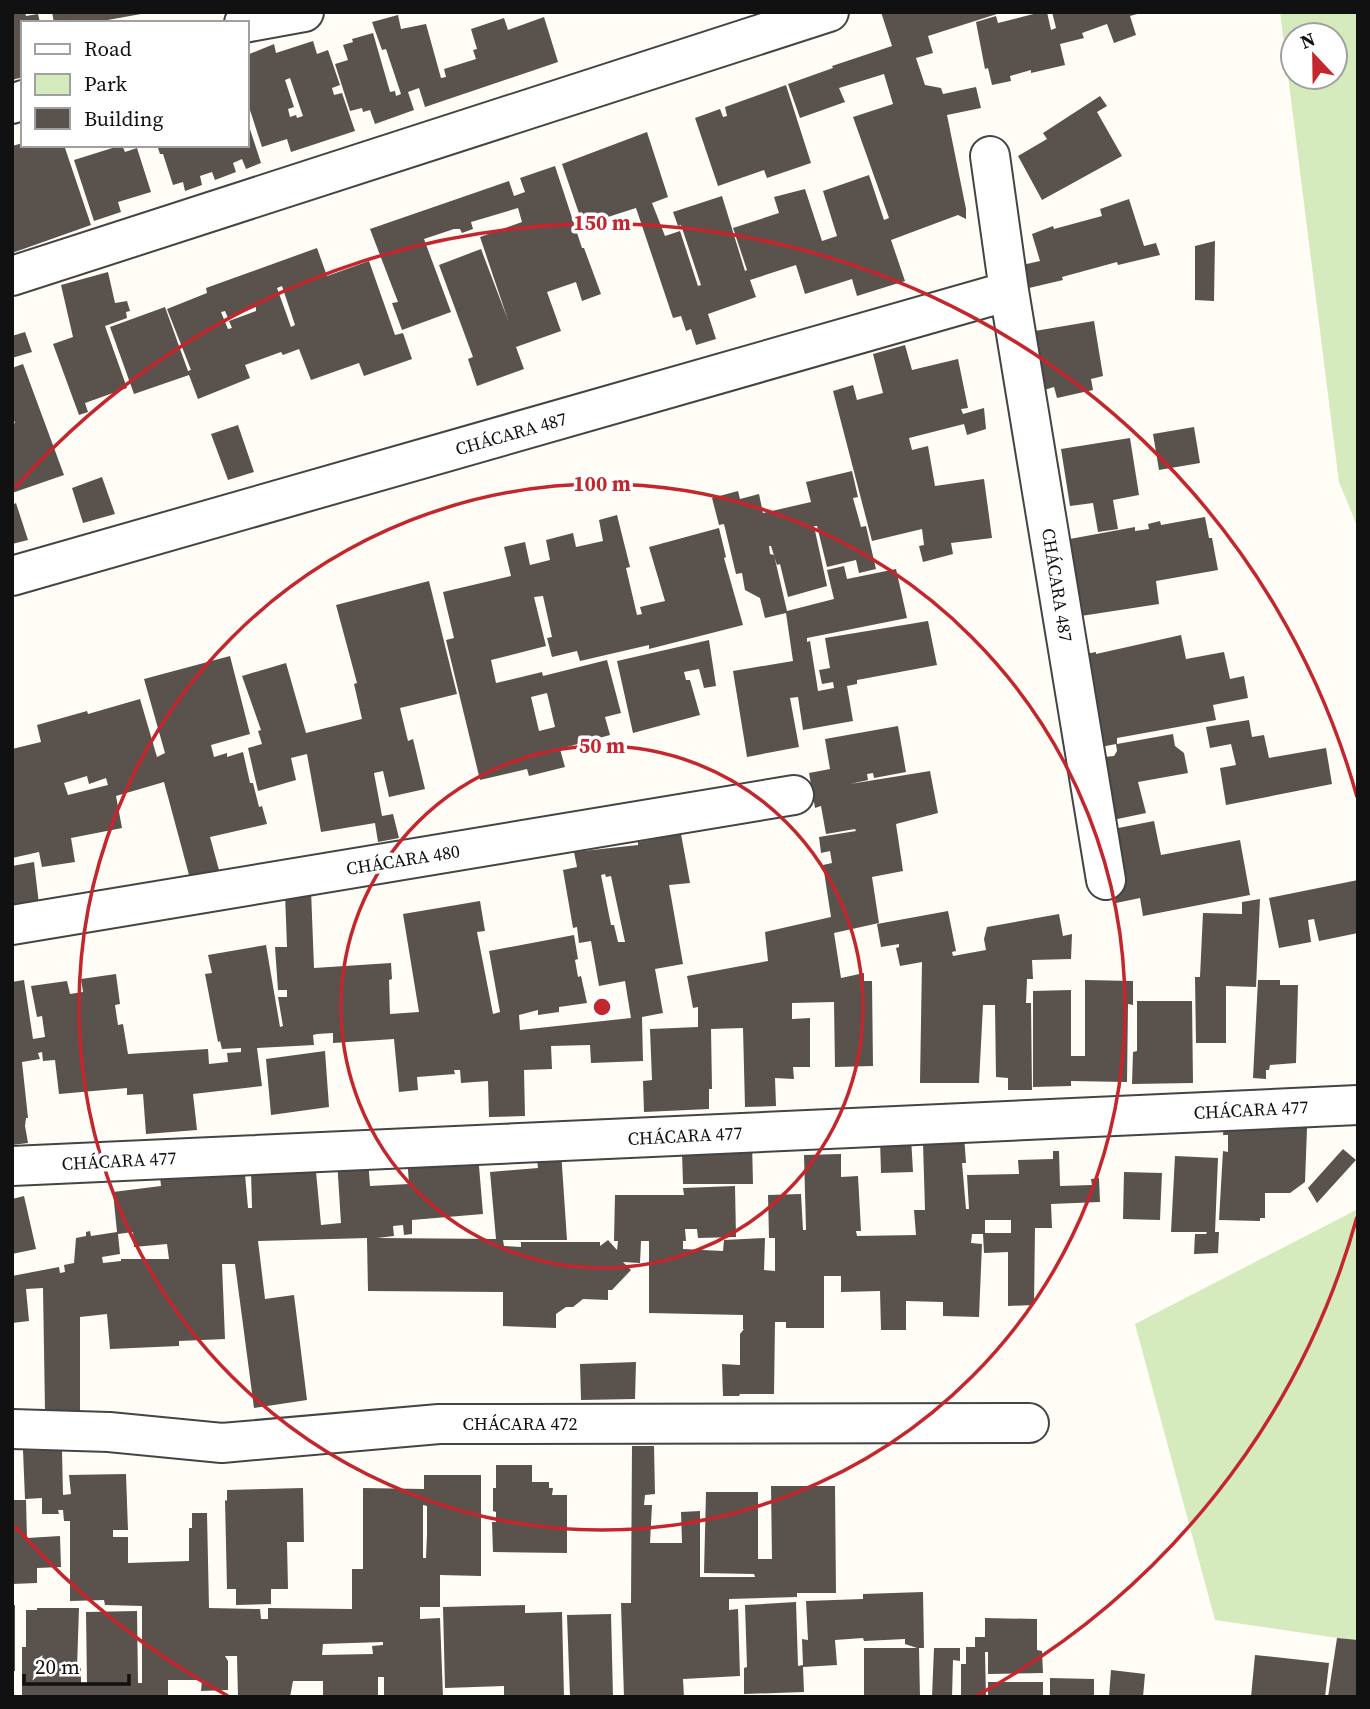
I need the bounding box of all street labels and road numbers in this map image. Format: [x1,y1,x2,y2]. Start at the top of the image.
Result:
street label: CHÁCARA 487 [452,406,570,461]
street label: CHÁCARA 487 [1036,526,1079,644]
street label: CHÁCARA 480 [344,838,462,881]
street label: CHÁCARA 477 [1193,1094,1309,1125]
street label: CHÁCARA 477 [627,1120,743,1151]
street label: CHÁCARA 477 [61,1145,177,1176]
street label: CHÁCARA 472 [463,1411,577,1436]

